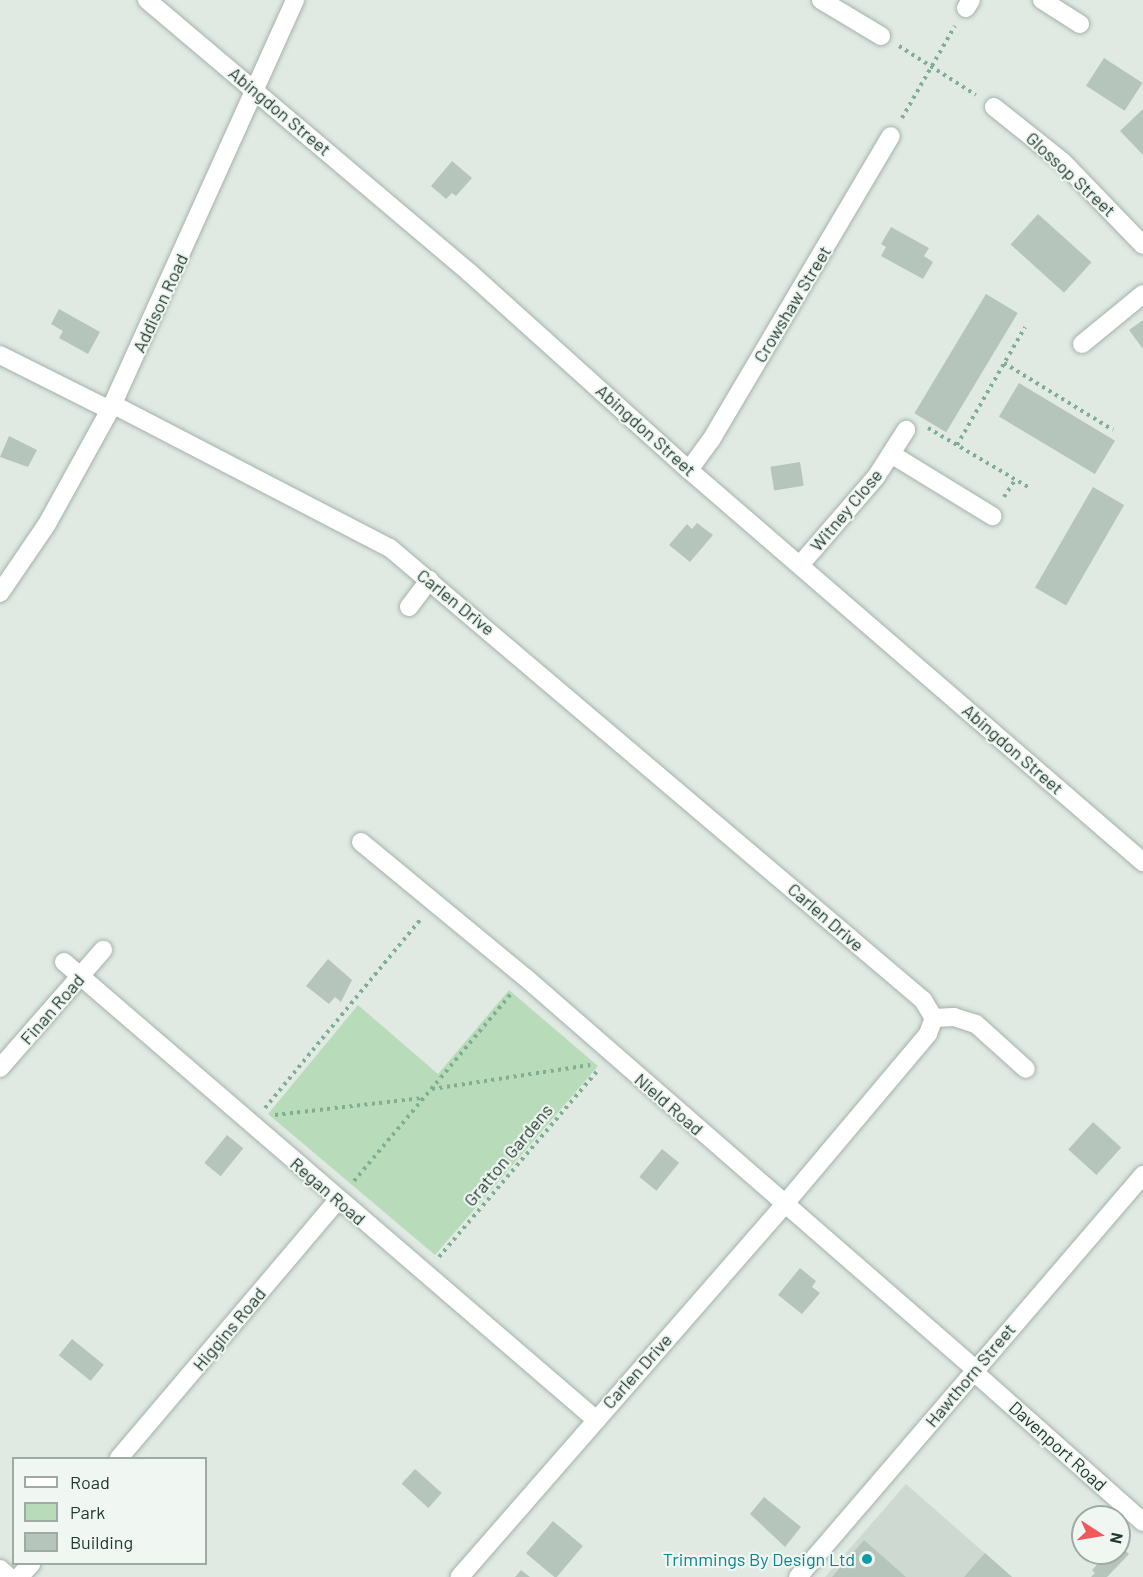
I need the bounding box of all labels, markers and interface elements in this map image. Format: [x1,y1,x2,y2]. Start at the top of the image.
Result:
street label: Abingdon Street [225,62,335,160]
street label: Glossop Street [1022,127,1120,221]
street label: Crowshaw Street [749,242,835,366]
street label: Addison Road [128,250,192,356]
street label: Abingdon Street [592,380,700,480]
street label: Witney Close [805,464,887,556]
street label: Carlen Drive [413,564,499,640]
street label: Abingdon Street [958,699,1068,799]
street label: Carlen Drive [784,878,868,956]
street label: Finan Road [15,969,89,1049]
street label: Nield Road [630,1068,708,1140]
street label: Gratton Gardens [459,1099,557,1211]
street label: Regan Road [286,1153,370,1229]
street label: Higgins Road [188,1283,270,1375]
street label: Hawthorn Street [920,1319,1020,1431]
street label: Carlen Drive [598,1329,676,1413]
street label: Davenport Road [1005,1396,1111,1496]
legend [12,1457,207,1565]
text: Road [70,1471,110,1493]
text: Park [70,1501,105,1523]
north arrow [1071,1505,1131,1565]
text: Building [70,1531,133,1553]
text: N [1107,1531,1128,1546]
place label: Trimmings By Design Ltd [663,1548,855,1570]
marker: Trimmings By Design Ltd [860,1552,874,1566]

